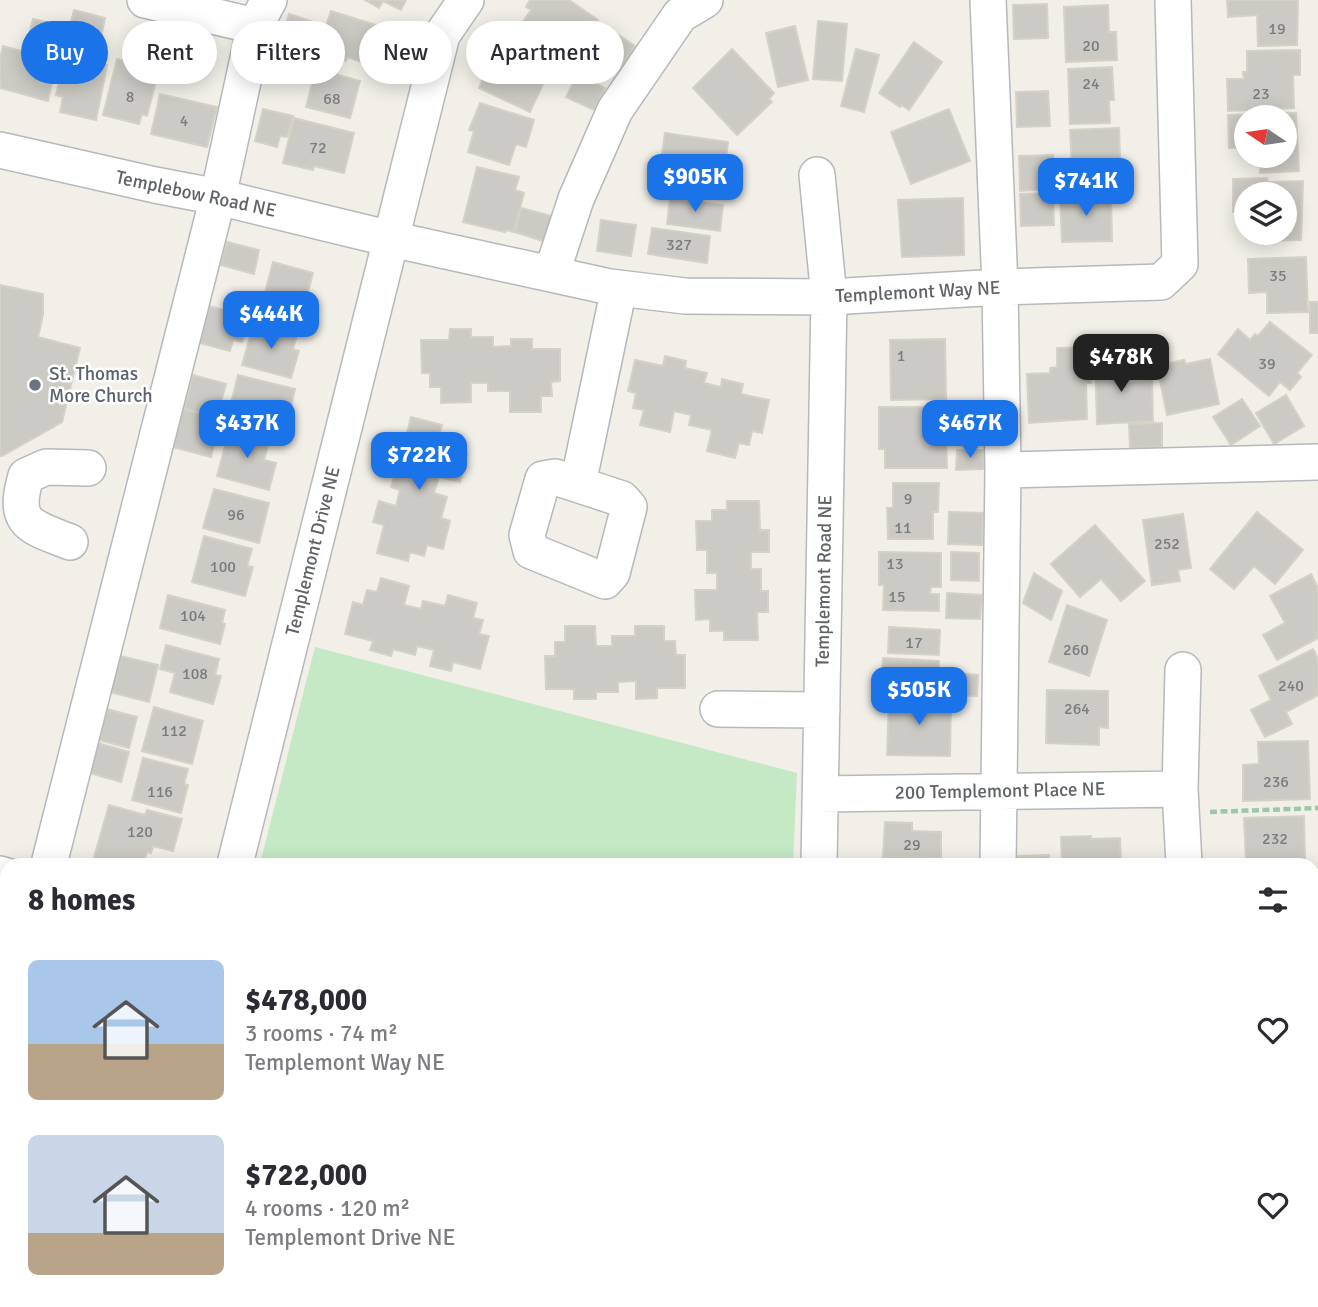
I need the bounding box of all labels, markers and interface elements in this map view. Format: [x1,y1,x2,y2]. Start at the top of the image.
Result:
house number: 19 [1268,19,1286,39]
chip: Buy [21,21,108,84]
chip: Rent [122,21,217,84]
chip: Filters [231,21,345,84]
chip: New [359,21,452,84]
chip: Apartment [466,21,624,84]
house number: 20 [1082,36,1100,56]
house number: 24 [1082,74,1100,94]
house number: 23 [1252,84,1270,104]
house number: 8 [126,87,134,107]
house number: 68 [323,89,341,109]
north arrow [1234,105,1297,168]
map controls [1234,105,1297,245]
house number: 4 [180,111,189,131]
house number: 72 [309,138,327,158]
pin: $905K [646,154,744,214]
pin: $741K [1037,158,1135,218]
text: $905K [663,162,727,191]
street label: Templebow Road NE [114,165,278,223]
text: $741K [1054,166,1118,195]
button: layers [1234,182,1297,245]
house number: 327 [666,235,692,255]
house number: 35 [1269,266,1287,286]
street label: Templemont Way NE [835,276,1001,308]
pin: $444K [222,292,320,351]
text: $444K [239,299,303,328]
pin: $478K [1072,334,1170,394]
text: $478K [1089,342,1153,371]
house number: 1 [897,346,905,366]
house number: 39 [1258,354,1276,374]
place label: St. Thomas More Church [49,362,153,408]
marker: St. Thomas More Church [27,377,43,393]
pin: $437K [198,400,296,460]
pin: $467K [921,400,1019,460]
text: $437K [215,408,279,437]
text: $467K [938,408,1002,437]
pin: $722K [370,433,468,492]
text: $722K [387,440,451,469]
street label: Templemont Drive NE [280,464,346,638]
house number: 9 [904,489,912,509]
street label: Templemont Road NE [810,495,838,667]
house number: 96 [227,505,245,525]
house number: 11 [894,518,912,538]
house number: 252 [1154,534,1180,554]
house number: 13 [886,554,904,574]
house number: 100 [210,557,236,577]
house number: 15 [888,587,906,607]
house number: 104 [180,606,206,626]
house number: 17 [905,633,923,653]
house number: 260 [1063,640,1089,660]
house number: 108 [182,664,208,684]
pin: $505K [870,668,968,727]
text: $505K [887,675,951,704]
house number: 240 [1278,676,1304,696]
house number: 264 [1064,699,1090,719]
house number: 112 [161,721,187,741]
house number: 236 [1263,772,1289,792]
street label: 200 Templemont Place NE [894,777,1106,805]
house number: 116 [147,782,173,802]
house number: 120 [127,822,153,842]
house number: 232 [1262,829,1288,849]
house number: 29 [903,835,921,855]
icon: filters [1254,881,1292,919]
text: 8 homes [28,882,135,919]
text: $478,000 [245,982,367,1019]
icon: home [84,988,168,1072]
icon: heart [1254,1011,1292,1049]
text: 3 rooms · 74 m² [245,1019,398,1048]
text: Templemont Way NE [245,1048,445,1077]
text: $722,000 [245,1157,367,1194]
icon: home [84,1163,168,1247]
icon: heart [1254,1186,1292,1224]
text: 4 rooms · 120 m² [245,1194,410,1223]
text: Templemont Drive NE [245,1223,456,1252]

